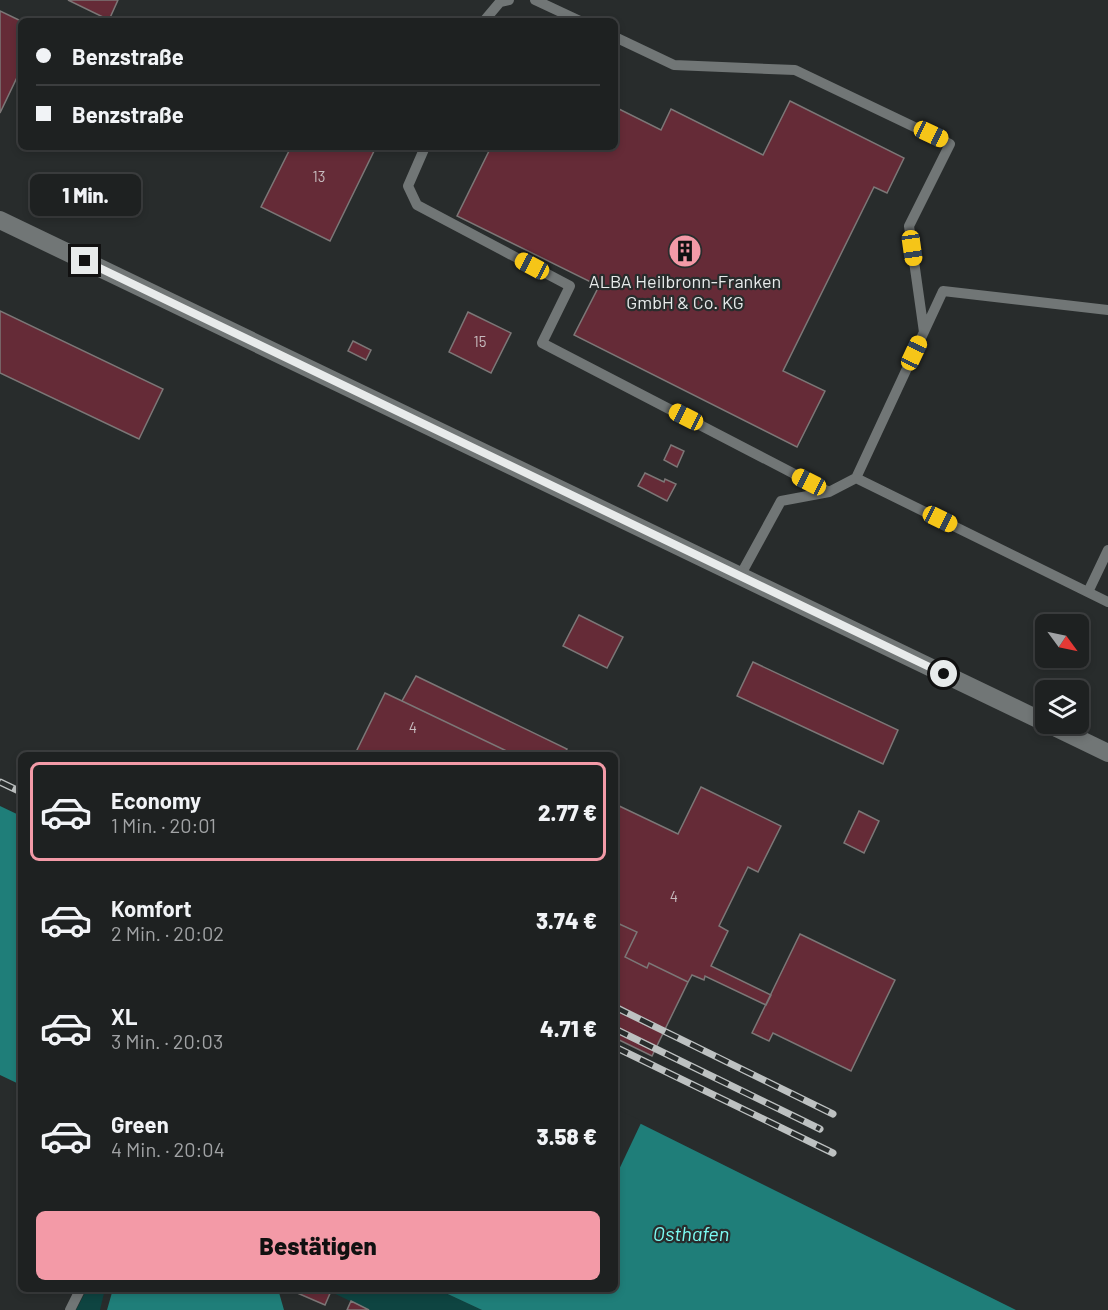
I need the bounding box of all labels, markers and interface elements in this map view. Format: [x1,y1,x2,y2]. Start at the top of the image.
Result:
text: Benzstraße [72,43,184,69]
text: Benzstraße [72,101,184,127]
car [911,118,951,150]
house number: 13 [313,167,325,185]
callout: 1 Min. [29,174,140,216]
text: 1 Min. [62,183,109,207]
car [901,229,923,267]
building icon: ALBA Heilbronn-Franken GmbH & Co. KG [667,233,703,269]
route end [71,247,98,274]
car [512,250,552,282]
place label: ALBA Heilbronn-Franken GmbH & Co. KG [589,270,781,313]
house number: 15 [474,332,486,350]
car [898,333,930,373]
car [666,401,706,433]
car [789,466,829,498]
car [920,503,960,535]
north arrow [1035,614,1089,668]
map controls [1035,614,1089,734]
route start [930,660,957,687]
button: layers [1035,680,1089,734]
house number: 4 [409,718,417,736]
icon: car [39,785,93,839]
text: Economy [111,787,201,813]
text: 2.77 € [538,799,597,825]
text: 1 Min. · 20:01 [111,813,216,837]
house number: 4 [670,887,678,905]
icon: car [39,893,93,947]
text: Komfort [111,895,192,921]
text: 3.74 € [536,907,597,933]
text: 2 Min. · 20:02 [111,921,224,945]
icon: car [39,1001,93,1055]
text: XL [111,1003,137,1029]
text: 4.71 € [540,1015,597,1041]
text: 3 Min. · 20:03 [111,1029,223,1053]
icon: car [39,1109,93,1163]
text: Green [111,1111,169,1137]
text: 3.58 € [537,1123,597,1149]
text: 4 Min. · 20:04 [111,1137,225,1161]
button: Bestätigen [36,1211,600,1280]
water label: Osthafen [653,1221,729,1245]

